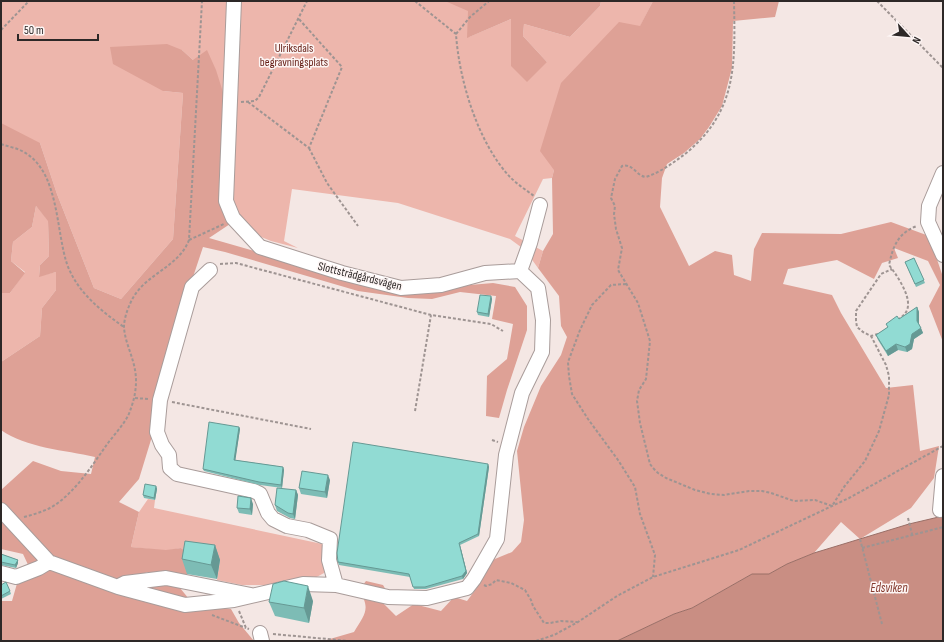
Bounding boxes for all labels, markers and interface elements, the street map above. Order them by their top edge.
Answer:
scale bar [18,16,98,42]
north arrow [888,16,928,56]
text: 50 m [24,23,44,38]
text: N [909,35,924,46]
park label: Ulriksdals begravningsplats [260,41,328,70]
street label: Slottsträdgårdsvägen [316,259,403,294]
water label: Edsviken [870,580,908,596]

